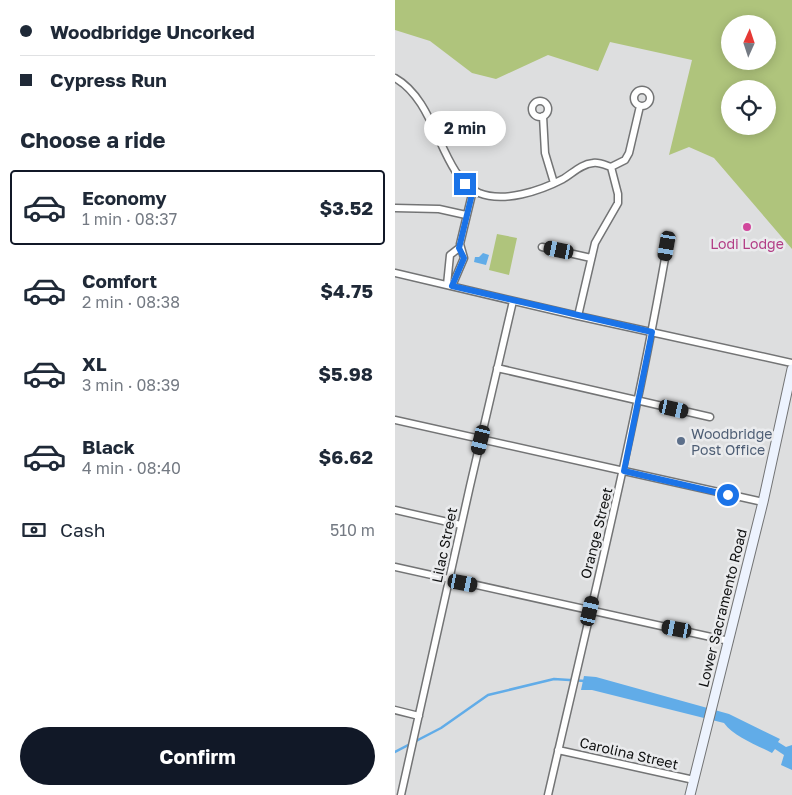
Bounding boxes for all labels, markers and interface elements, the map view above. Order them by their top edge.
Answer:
north arrow [721,15,776,70]
map controls [721,15,776,135]
text: Woodbridge Uncorked [50,20,255,43]
text: Cypress Run [50,68,167,91]
button: locate [721,80,776,135]
callout: 2 min [424,111,506,146]
text: 2 min [444,118,486,138]
text: Choose a ride [20,126,166,153]
route end [454,173,476,195]
icon: car [22,185,67,230]
text: Economy [82,186,167,209]
text: $3.52 [319,196,373,219]
text: 1 min · 08:37 [82,209,177,229]
marker: Lodi Lodge [741,221,753,233]
car [657,230,676,262]
place label: Lodi Lodge [710,235,784,252]
car [542,240,575,260]
icon: car [22,268,67,313]
text: Comfort [82,269,157,292]
text: $4.75 [320,279,373,302]
text: 2 min · 08:38 [82,292,180,312]
icon: car [22,351,67,396]
text: XL [82,352,107,375]
text: $5.98 [318,362,373,385]
text: 3 min · 08:39 [82,375,180,395]
car [657,398,690,420]
car [470,424,491,456]
place label: Woodbridge Post Office [691,425,772,458]
icon: car [22,434,67,479]
text: Black [82,435,135,458]
marker: Woodbridge Post Office [675,435,687,447]
text: $6.62 [318,445,373,468]
text: 4 min · 08:40 [82,458,181,478]
route start [717,484,739,506]
street label: Orange Street [576,485,616,581]
street label: Lilac Street [428,506,460,584]
icon: cash [20,516,48,544]
text: Cash [60,518,105,541]
text: 510 m [330,520,375,540]
street label: Lower Sacramento Road [694,527,750,689]
car [446,573,479,593]
car [579,595,600,627]
car [660,619,693,639]
button: Confirm [20,727,375,785]
street label: Carolina Street [578,733,680,773]

